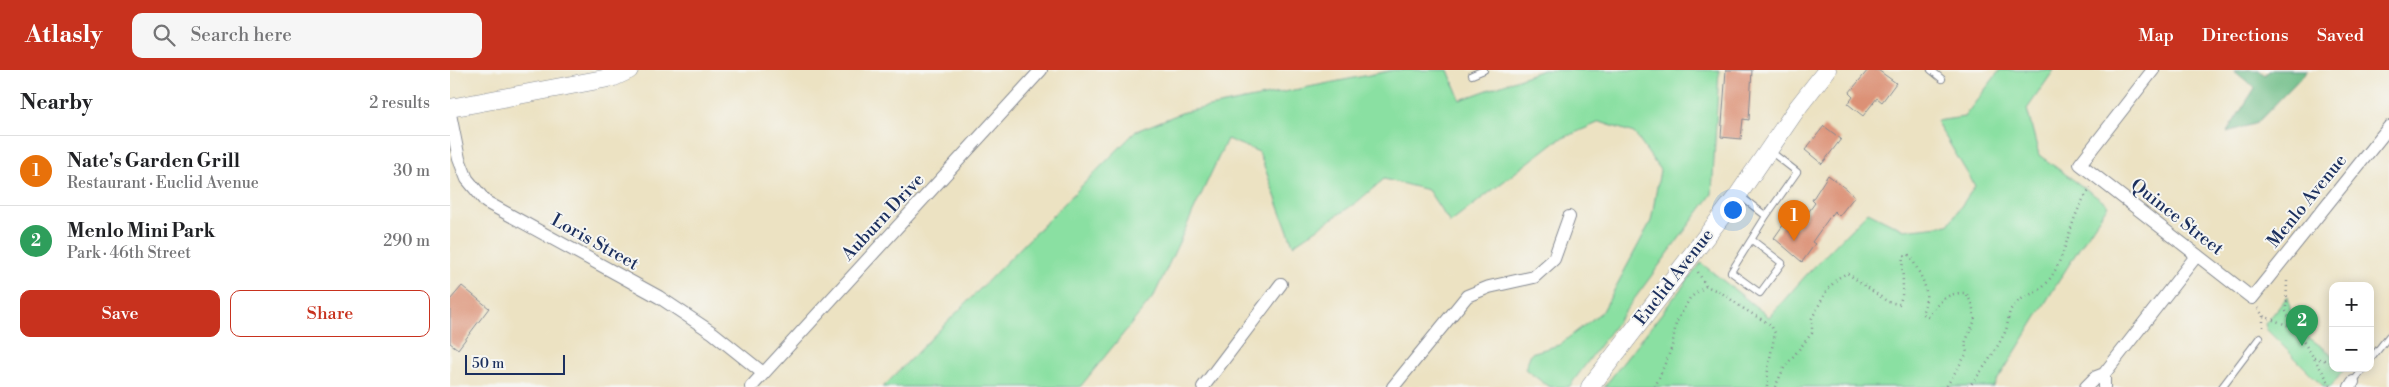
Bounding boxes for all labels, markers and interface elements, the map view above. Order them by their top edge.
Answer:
search box [132,13,482,58]
text: Atlasly [25,20,102,50]
icon: search [150,21,178,49]
text: Search here [190,23,292,47]
text: Map [2138,24,2174,47]
text: Directions [2202,24,2289,47]
text: Saved [2317,24,2364,47]
text: Nearby [20,90,93,116]
text: 2 results [369,93,430,113]
text: Nate's Garden Grill [67,149,240,173]
street label: Menlo Avenue [2262,149,2352,253]
text: 1 [32,161,40,181]
text: 30 m [393,161,430,181]
street label: Auburn Drive [836,168,929,266]
text: Restaurant · Euclid Avenue [67,173,259,193]
street label: Quince Street [2126,174,2229,261]
your location [1720,197,1746,223]
pin: 1 [1778,200,1810,241]
street label: Loris Street [547,209,643,276]
text: Menlo Mini Park [67,219,215,243]
street label: Euclid Avenue [1629,224,1719,330]
text: 2 [31,231,41,251]
text: 290 m [383,231,430,251]
text: Park · 46th Street [67,243,191,263]
map controls [2329,282,2374,372]
button: + [2329,282,2374,327]
button: Save [20,290,220,337]
button: Share [230,290,430,337]
pin: 2 [2286,305,2318,346]
button: − [2329,327,2374,372]
scale bar [465,352,565,375]
text: 50 m [472,355,504,373]

